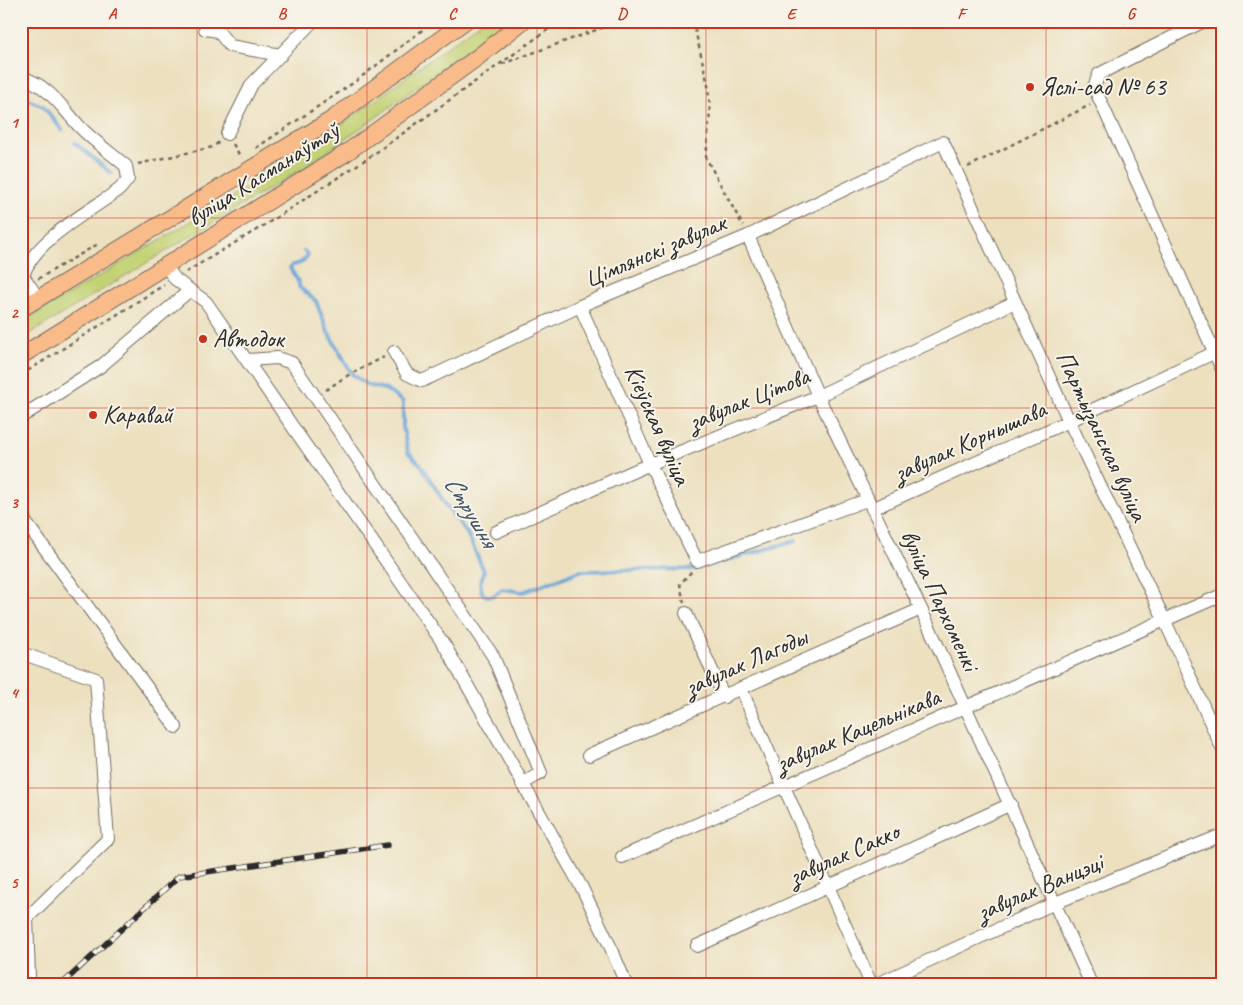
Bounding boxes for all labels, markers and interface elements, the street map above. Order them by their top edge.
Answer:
text: A [108,4,118,24]
text: B [278,4,288,24]
text: C [448,4,458,24]
text: D [617,4,628,24]
text: E [787,4,798,24]
text: F [957,4,968,24]
text: G [1127,4,1137,24]
place label: Яслі-сад № 63 [1040,71,1168,103]
marker: Яслі-сад № 63 [1024,81,1036,93]
text: 1 [10,113,19,133]
street label: вуліца Касманаўтаў [181,113,347,234]
street label: Цімлянскі завулак [579,206,733,296]
text: 2 [10,303,19,323]
place label: Автодок [213,323,286,355]
marker: Автодок [197,333,209,345]
street label: Партызанская вуліца [1048,346,1156,529]
street label: Кіеўская вуліца [617,360,700,492]
street label: завулак Цітова [681,360,816,440]
street label: завулак Корнышава [886,392,1053,491]
place label: Каравай [103,399,174,431]
marker: Каравай [87,409,99,421]
water label: Струшня [437,469,507,556]
text: 3 [10,493,19,513]
street label: вуліца Пархоменкі [893,524,988,679]
street label: завулак Лагоды [677,620,814,705]
street label: завулак Кацельнікава [768,680,947,781]
text: 4 [10,683,19,703]
street label: завулак Сакко [781,814,907,895]
street label: завулак Ванцэці [970,845,1111,930]
text: 5 [11,873,20,893]

